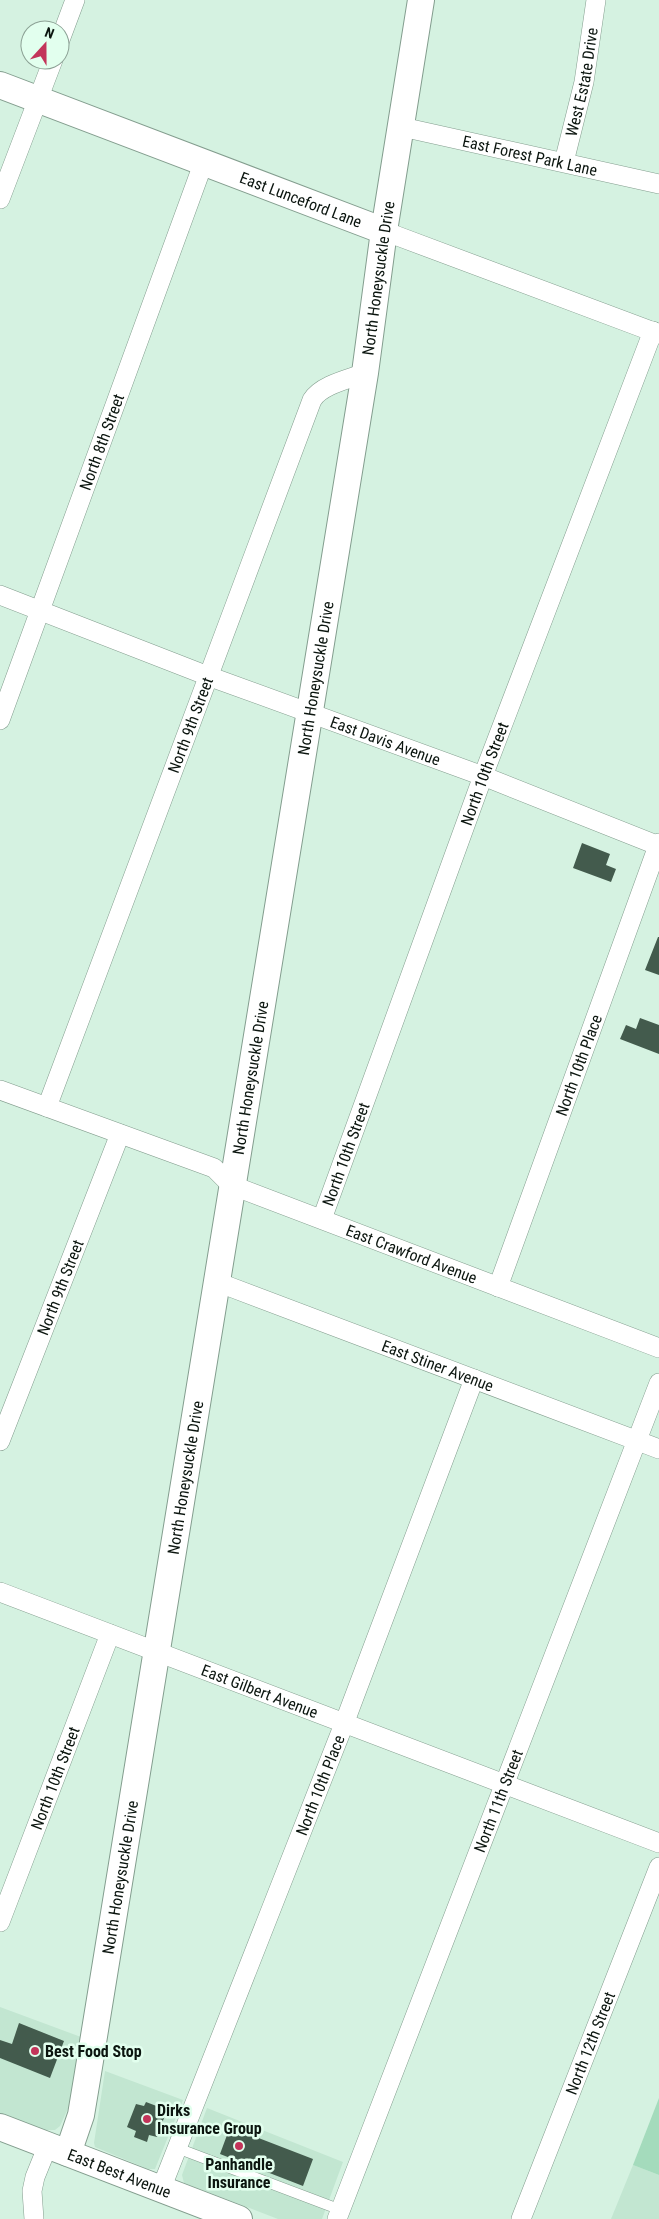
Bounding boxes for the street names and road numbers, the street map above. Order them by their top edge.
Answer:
street label: West Estate Drive [562,26,602,139]
street label: East Forest Park Lane [461,132,599,180]
street label: East Lunceford Lane [237,168,364,232]
street label: North Honeysuckle Drive [358,200,399,356]
street label: North 8th Street [76,391,128,493]
street label: North Honeysuckle Drive [294,600,338,757]
street label: North 9th Street [164,674,217,776]
street label: East Davis Avenue [328,712,443,770]
street label: North 10th Street [457,719,513,828]
street label: North Honeysuckle Drive [229,1000,273,1156]
street label: North 10th Place [552,1012,606,1119]
street label: North 10th Street [319,1100,374,1209]
street label: East Crawford Avenue [343,1221,479,1288]
street label: North 9th Street [33,1237,88,1338]
street label: East Stiner Avenue [379,1336,496,1396]
street label: North Honeysuckle Drive [164,1399,207,1556]
street label: East Gilbert Avenue [199,1661,321,1722]
street label: North 10th Street [27,1724,84,1833]
street label: North 10th Place [292,1732,349,1838]
street label: North 11th Street [470,1747,527,1855]
street label: North Honeysuckle Drive [98,1799,142,1956]
street label: North 12th Street [562,1989,619,2097]
street label: East Best Avenue [65,2145,174,2202]

